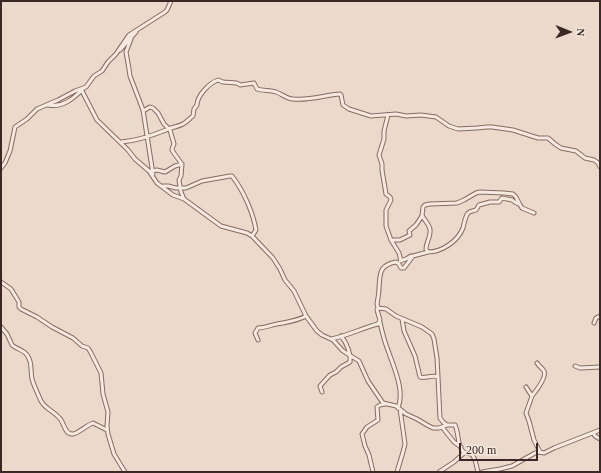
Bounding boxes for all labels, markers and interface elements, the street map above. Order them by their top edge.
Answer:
north arrow [549,12,589,52]
text: N [575,28,587,36]
scale bar [461,435,540,461]
text: 200 m [466,443,496,457]

